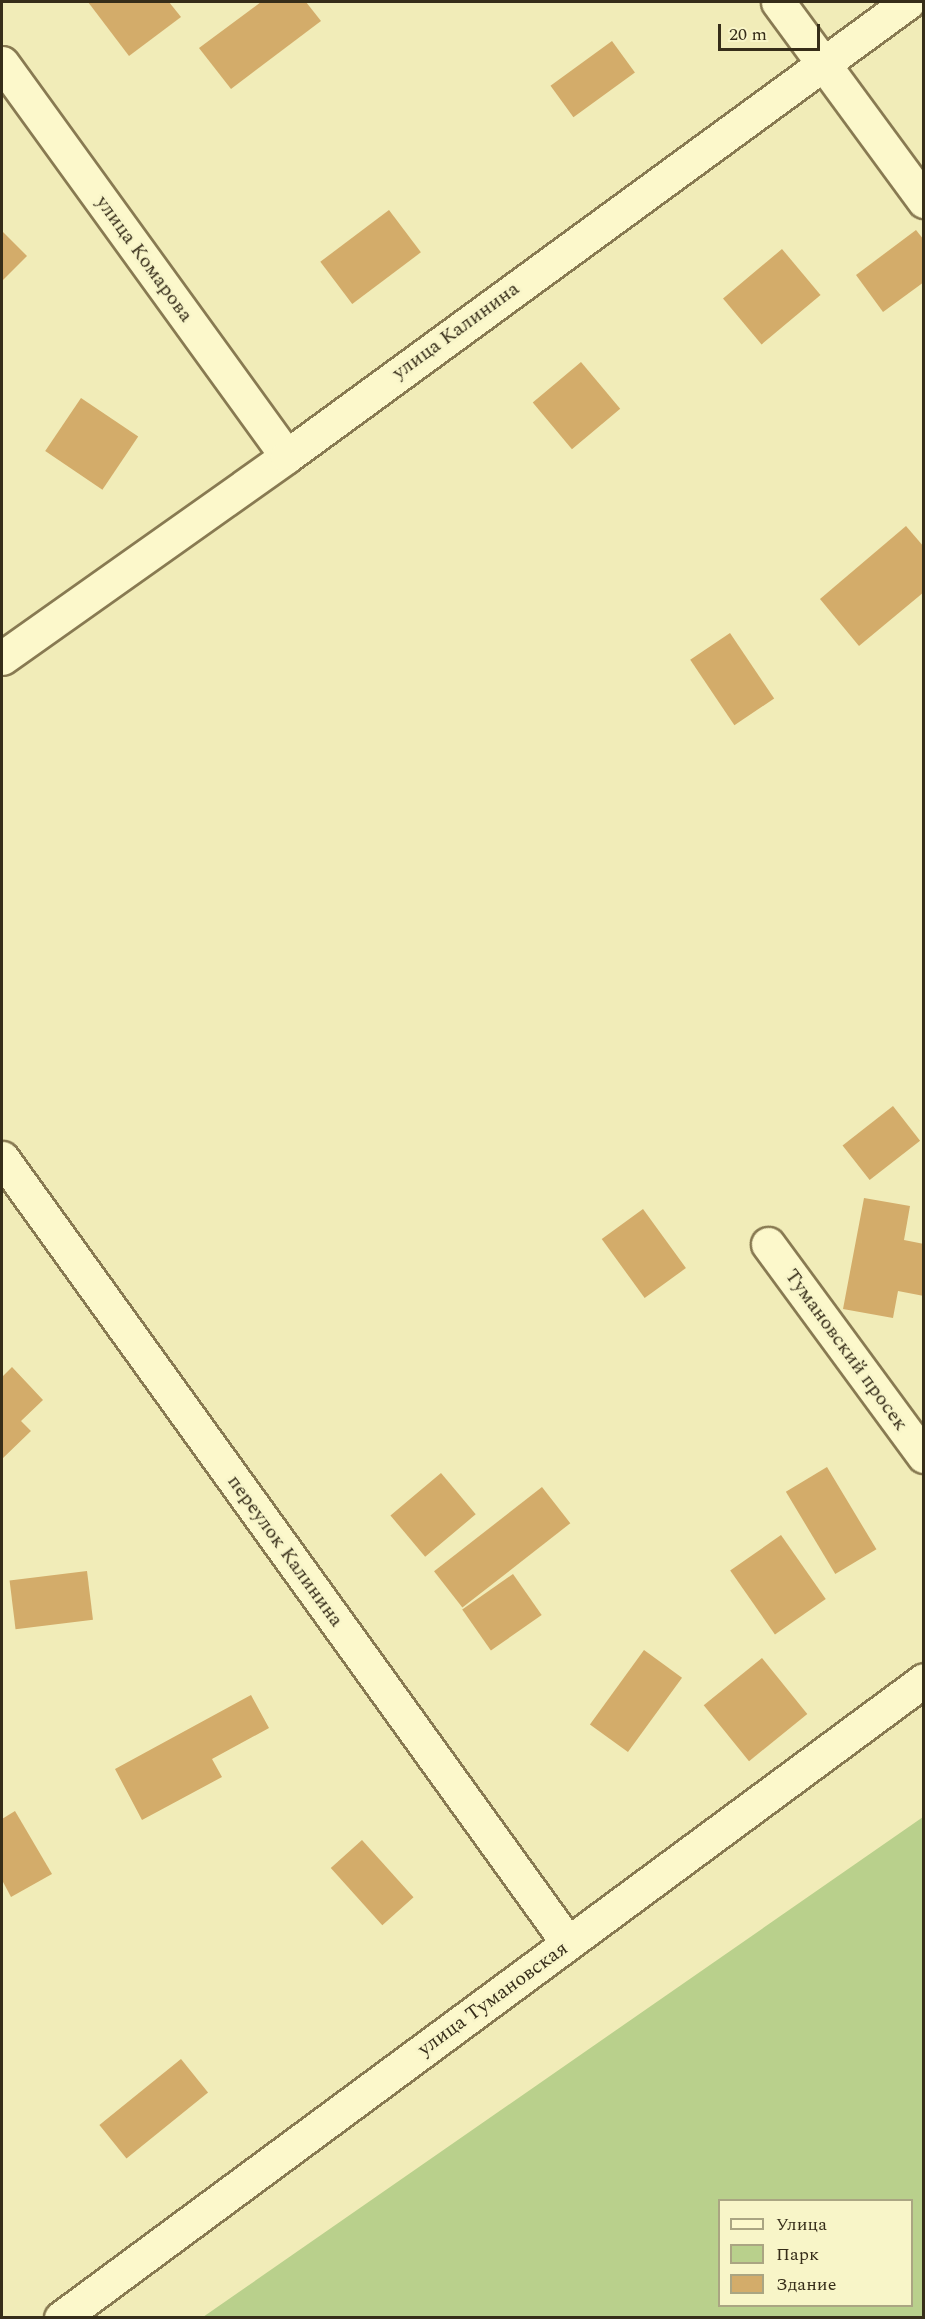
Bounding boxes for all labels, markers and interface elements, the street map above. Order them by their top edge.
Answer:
scale bar [721,12,823,50]
text: 20 m [729,21,767,48]
street label: улица Комарова [90,191,198,327]
street label: улица Калинина [388,277,524,385]
street label: Тумановский просек [779,1265,913,1435]
street label: переулок Калинина [222,1470,348,1632]
street label: улица Тумановская [413,1937,573,2061]
legend [718,2199,913,2307]
text: Улица [776,2211,827,2238]
text: Парк [776,2241,819,2268]
text: Здание [776,2271,836,2298]

